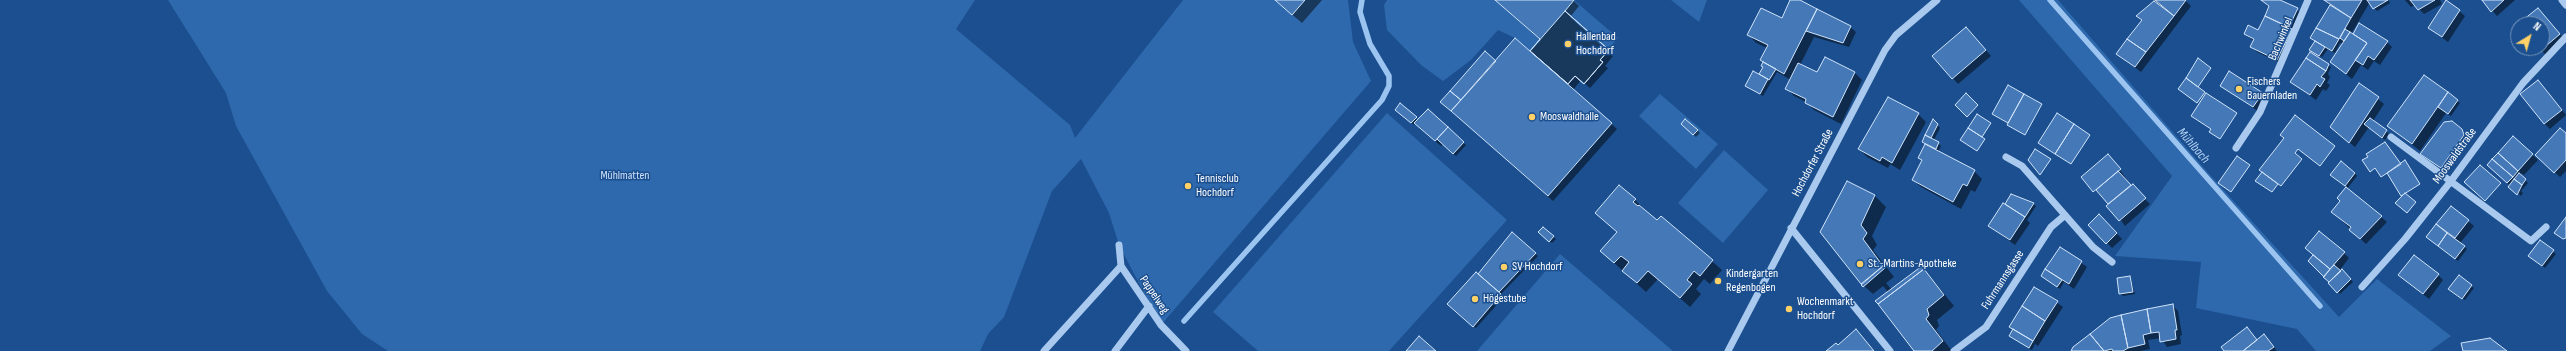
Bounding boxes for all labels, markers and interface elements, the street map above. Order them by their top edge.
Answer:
street label: Bachwinkel [2265,15,2297,63]
north arrow [2510,16,2550,56]
text: N [2531,20,2543,34]
place label: Hallenbad Hochdorf [1576,30,1616,58]
marker: Hallenbad Hochdorf [1563,39,1573,49]
place label: Fischers Bauernladen [2247,75,2297,103]
marker: Fischers Bauernladen [2234,84,2244,94]
place label: Mooswaldhalle [1540,110,1599,124]
marker: Mooswaldhalle [1527,112,1537,122]
water label: Mühlbach [2173,125,2213,167]
street label: Mooswaldstraße [2430,125,2480,187]
street label: Hochdorfer Straße [1789,127,1837,199]
park label: Mühlmatten [600,169,650,183]
place label: Tennisclub Hochdorf [1196,172,1239,200]
marker: Tennisclub Hochdorf [1183,181,1193,191]
street label: Fuhrmannsgasse [1979,248,2027,312]
place label: St.-Martins-Apotheke [1868,257,1957,271]
marker: St.-Martins-Apotheke [1855,259,1865,269]
place label: SV Hochdorf [1512,260,1563,274]
marker: SV Hochdorf [1499,262,1509,272]
place label: Kindergarten Regenbogen [1726,267,1778,295]
street label: Pappelweg [1136,273,1172,317]
marker: Kindergarten Regenbogen [1713,276,1723,286]
place label: Högestube [1483,292,1526,306]
marker: Högestube [1470,294,1480,304]
place label: Wochenmarkt Hochdorf [1797,295,1854,323]
marker: Wochenmarkt Hochdorf [1784,304,1794,314]

